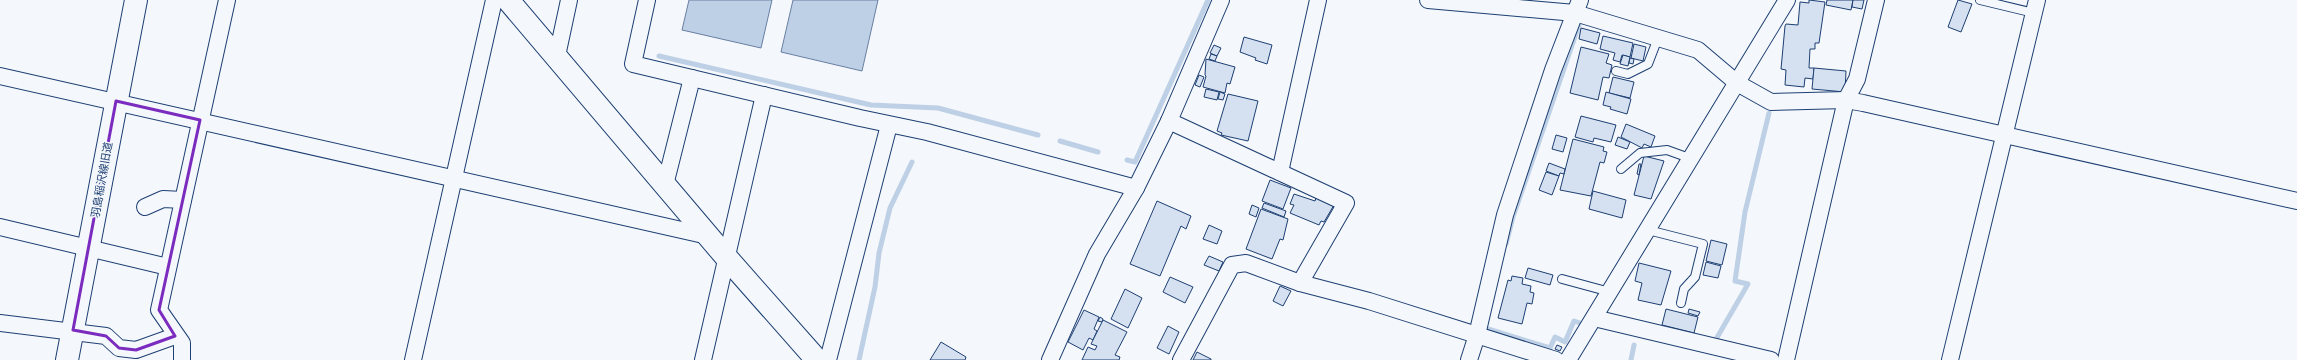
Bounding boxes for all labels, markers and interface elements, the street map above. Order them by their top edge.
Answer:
street label: 羽島稲沢線旧道 [89,141,115,219]

